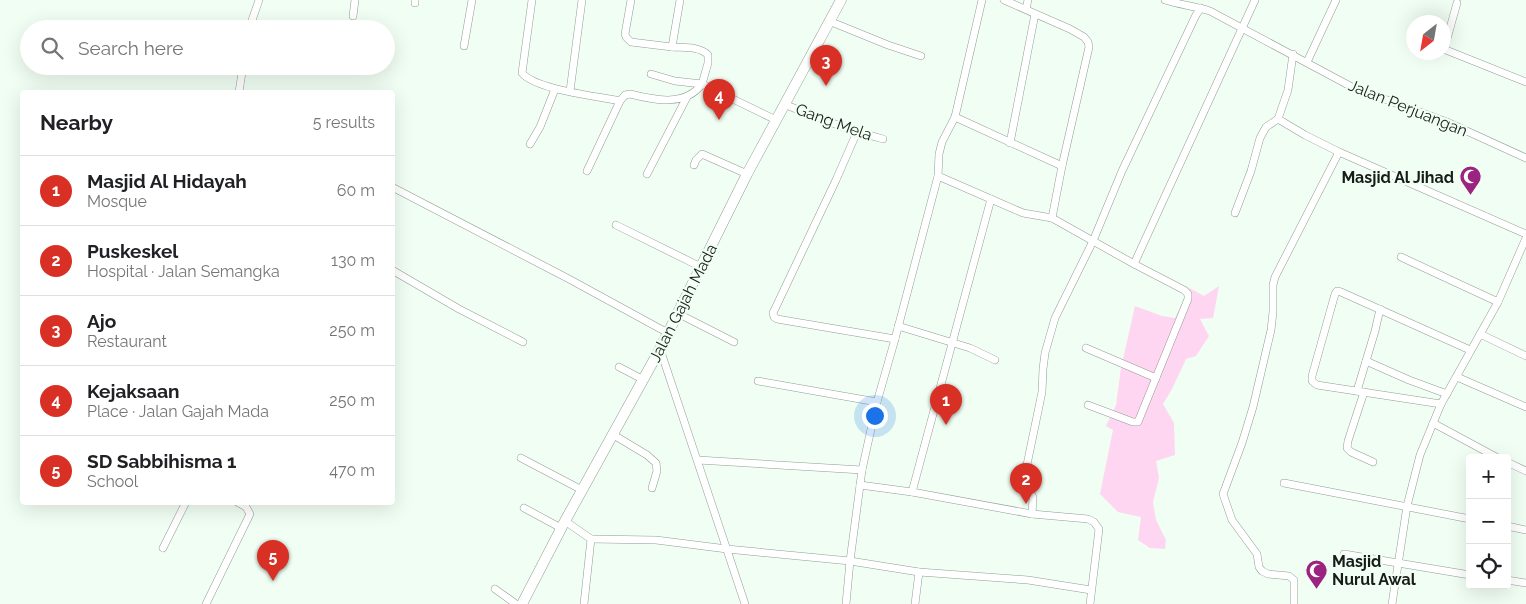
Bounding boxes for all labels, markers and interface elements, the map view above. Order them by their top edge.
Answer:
north arrow [1406,15,1451,60]
search box [20,20,395,75]
icon: search [38,34,66,62]
text: Search here [78,37,184,59]
pin: 3 [810,45,842,86]
street label: Jalan Perjuangan [1346,75,1470,141]
pin: 4 [703,79,735,120]
street label: Gang Mela [793,99,875,145]
text: Nearby [40,110,113,135]
text: 5 results [313,113,375,132]
mosque icon: Masjid Al Jihad [1458,165,1482,196]
place label: Masjid Al Jihad [1341,168,1454,187]
text: Masjid Al Hidayah [87,170,247,192]
text: 1 [52,181,60,200]
text: 60 m [337,181,375,200]
text: Mosque [87,192,147,211]
text: Puskeskel [87,240,178,262]
street label: Jalan Gajah Mada [645,241,721,365]
text: 2 [51,251,61,270]
text: 130 m [331,251,375,270]
text: Hospital · Jalan Semangka [87,262,280,281]
text: Ajo [87,310,116,332]
text: 3 [52,321,60,340]
text: 250 m [329,321,375,340]
text: Restaurant [87,332,167,351]
text: Kejaksaan [87,380,180,402]
pin: 1 [930,384,962,425]
text: 4 [51,391,61,410]
text: 250 m [329,391,375,410]
text: Place · Jalan Gajah Mada [87,402,269,421]
your location [862,403,888,429]
text: SD Sabbihisma 1 [87,450,237,472]
map controls [1466,454,1511,589]
button: + [1466,454,1511,499]
text: 5 [52,461,60,480]
text: 470 m [329,461,375,480]
pin: 2 [1010,463,1042,504]
text: School [87,472,138,491]
button: − [1466,499,1511,544]
pin: 5 [257,540,289,581]
button: locate [1466,544,1511,589]
place label: Masjid Nurul Awal [1332,552,1417,589]
mosque icon: Masjid Nurul Awal [1304,558,1328,589]

